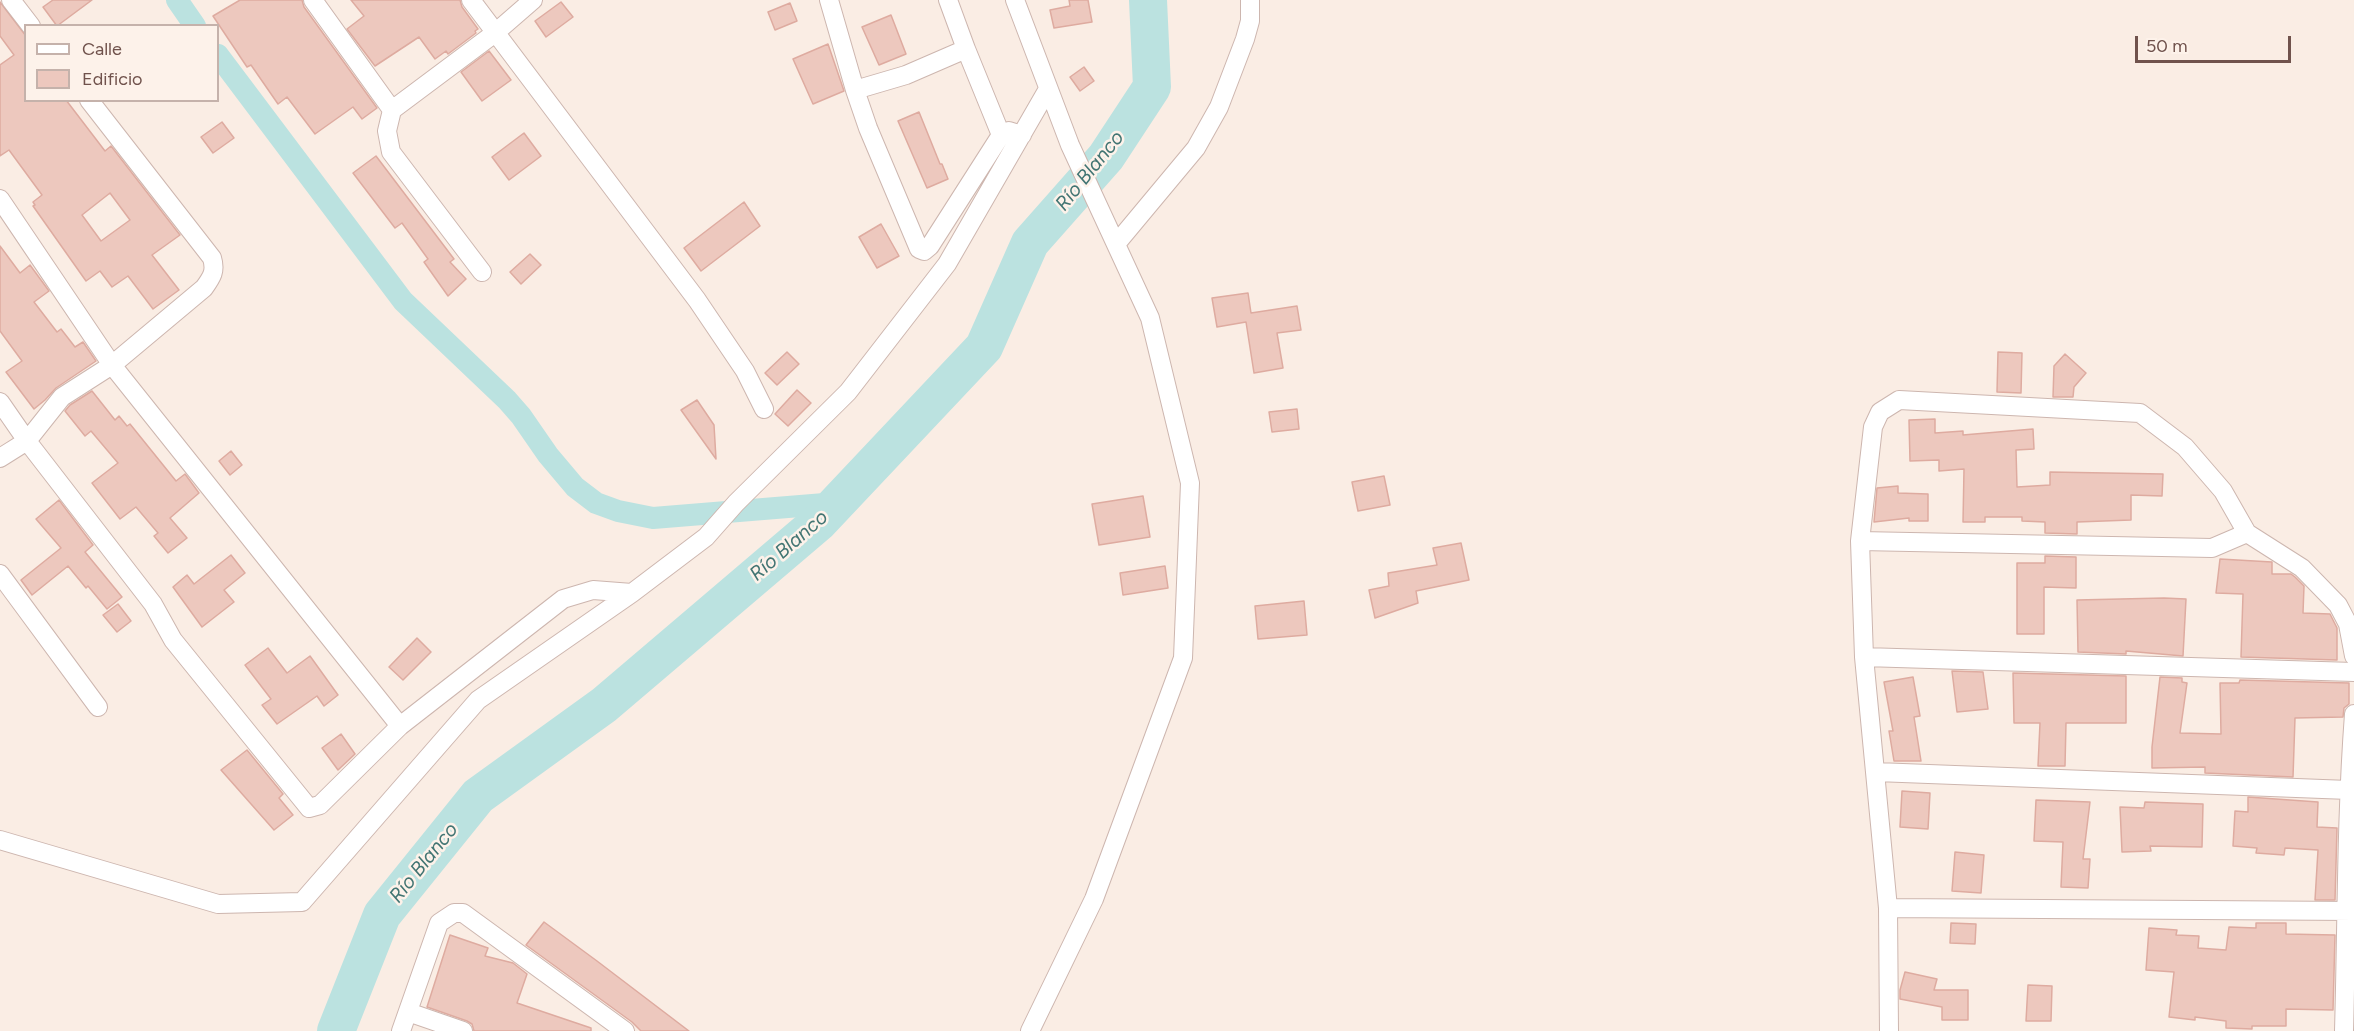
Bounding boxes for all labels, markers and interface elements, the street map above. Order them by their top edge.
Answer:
legend [24,24,219,102]
scale bar [2138,24,2294,62]
text: 50 m [2146,35,2188,57]
text: Calle [82,38,122,60]
text: Edificio [82,68,143,90]
water label: Río Blanco [1051,126,1129,216]
water label: Río Blanco [745,506,833,586]
water label: Río Blanco [385,818,463,908]

